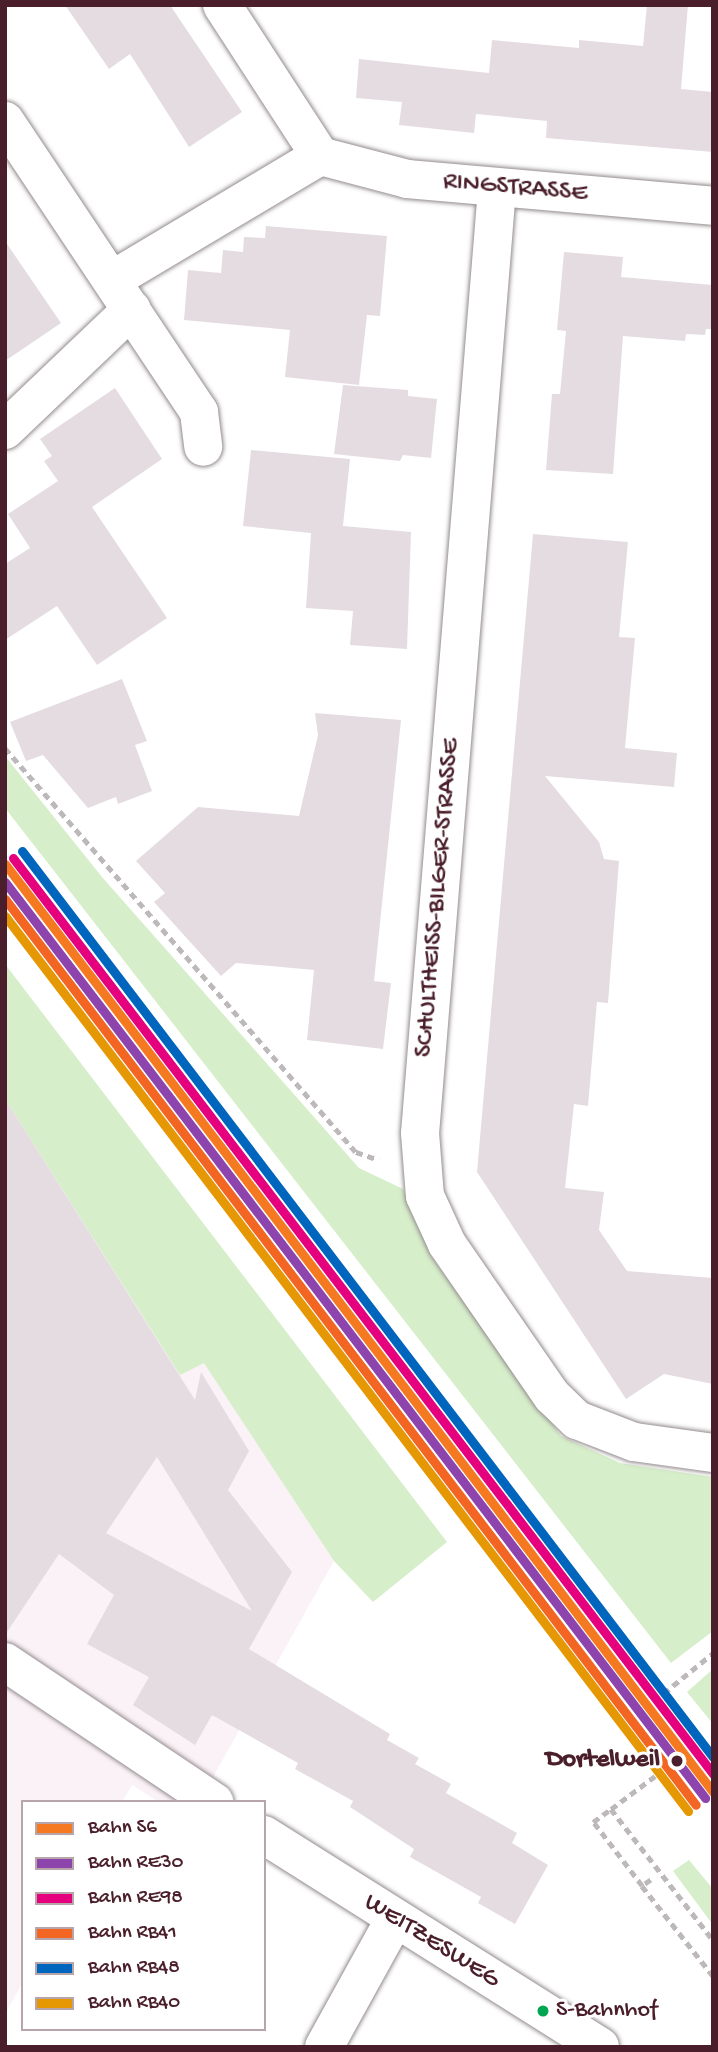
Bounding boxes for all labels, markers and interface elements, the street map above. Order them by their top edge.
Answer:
street label: RINGSTRASSE [442,167,588,211]
street label: SCHULTHEISS-BILGER-STRASSE [410,737,468,1059]
place label: Dortelweil [546,1745,660,1777]
marker: Dortelweil [666,1750,688,1772]
legend [21,1800,266,2031]
text: Bahn S6 [88,1816,157,1841]
text: Bahn RE30 [88,1851,184,1876]
text: Bahn RE98 [88,1886,183,1911]
street label: WEITZESWEG [357,1888,505,1996]
text: Bahn RB41 [88,1921,177,1946]
text: Bahn RB48 [88,1956,180,1981]
text: Bahn RB40 [88,1991,180,2016]
place label: S-Bahnhof [556,1997,657,2025]
marker: S-Bahnhof [536,2004,550,2018]

